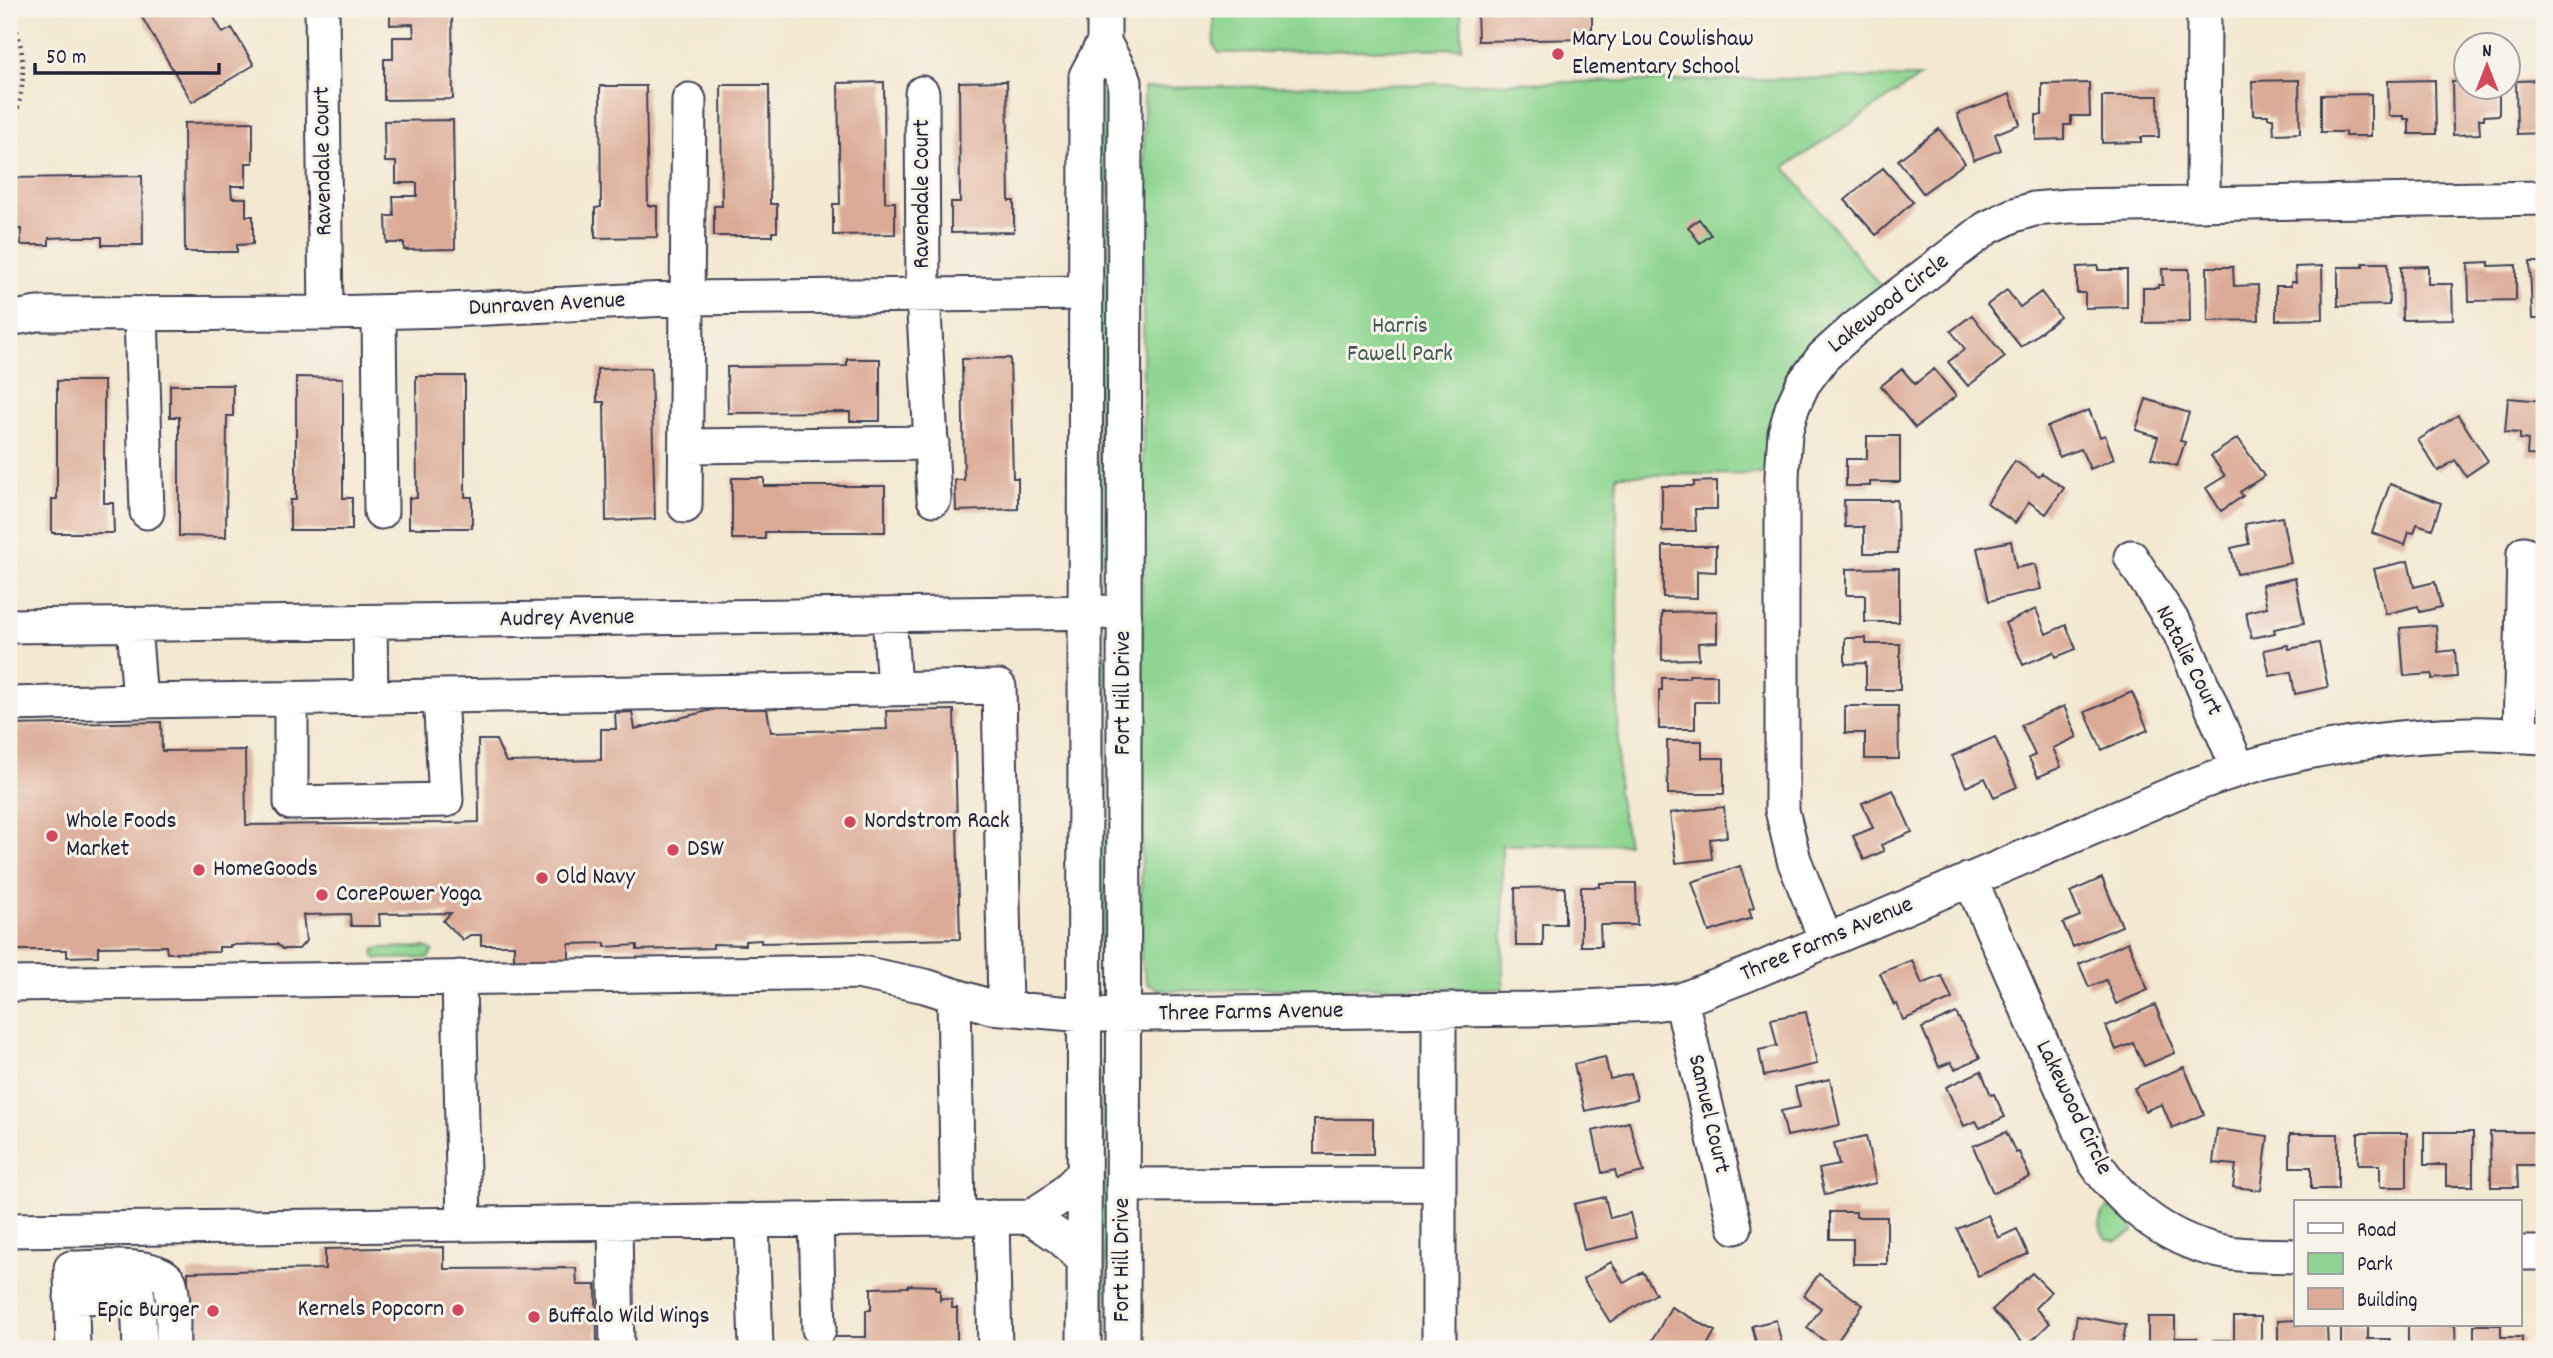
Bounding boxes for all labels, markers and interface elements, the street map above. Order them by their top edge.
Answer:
place label: Mary Lou Cowlishaw Elementary School [1572,23,1754,85]
scale bar [35,32,219,76]
north arrow [2452,32,2522,102]
text: N [2482,39,2492,66]
text: 50 m [46,44,86,74]
marker: Mary Lou Cowlishaw Elementary School [1550,46,1566,62]
street label: Ravendale Court [306,86,342,236]
street label: Ravendale Court [906,119,940,269]
street label: Lakewood Circle [1821,246,1957,362]
street label: Dunraven Avenue [468,284,626,326]
park label: Harris Fawell Park [1347,310,1453,372]
street label: Natalie Court [2146,600,2230,722]
street label: Audrey Avenue [499,601,635,637]
street label: Fort Hill Drive [1107,631,1141,755]
place label: Whole Foods Market [66,805,177,867]
place label: Nordstrom Rack [864,805,1010,839]
marker: Nordstrom Rack [842,814,858,830]
marker: Whole Foods Market [44,828,60,844]
place label: DSW [687,833,724,867]
marker: DSW [665,842,681,858]
place label: HomeGoods [213,853,318,887]
place label: Old Navy [556,861,636,895]
marker: HomeGoods [191,862,207,878]
marker: Old Navy [534,870,550,886]
place label: CorePower Yoga [336,878,482,912]
marker: CorePower Yoga [314,887,330,903]
street label: Three Farms Avenue [1735,888,1919,992]
street label: Three Farms Avenue [1158,994,1344,1032]
street label: Lakewood Circle [2026,1035,2120,1181]
street label: Samuel Court [1678,1051,1738,1177]
street label: Fort Hill Drive [1106,1198,1140,1322]
legend [2294,1200,2522,1326]
text: Road [2357,1217,2396,1247]
text: Park [2357,1251,2393,1281]
text: Building [2357,1287,2417,1317]
place label: Kernels Popcorn [298,1293,444,1327]
place label: Epic Burger [97,1294,199,1328]
place label: Buffalo Wild Wings [548,1300,710,1334]
marker: Kernels Popcorn [450,1302,466,1318]
marker: Epic Burger [205,1303,221,1319]
marker: Buffalo Wild Wings [526,1309,542,1325]

